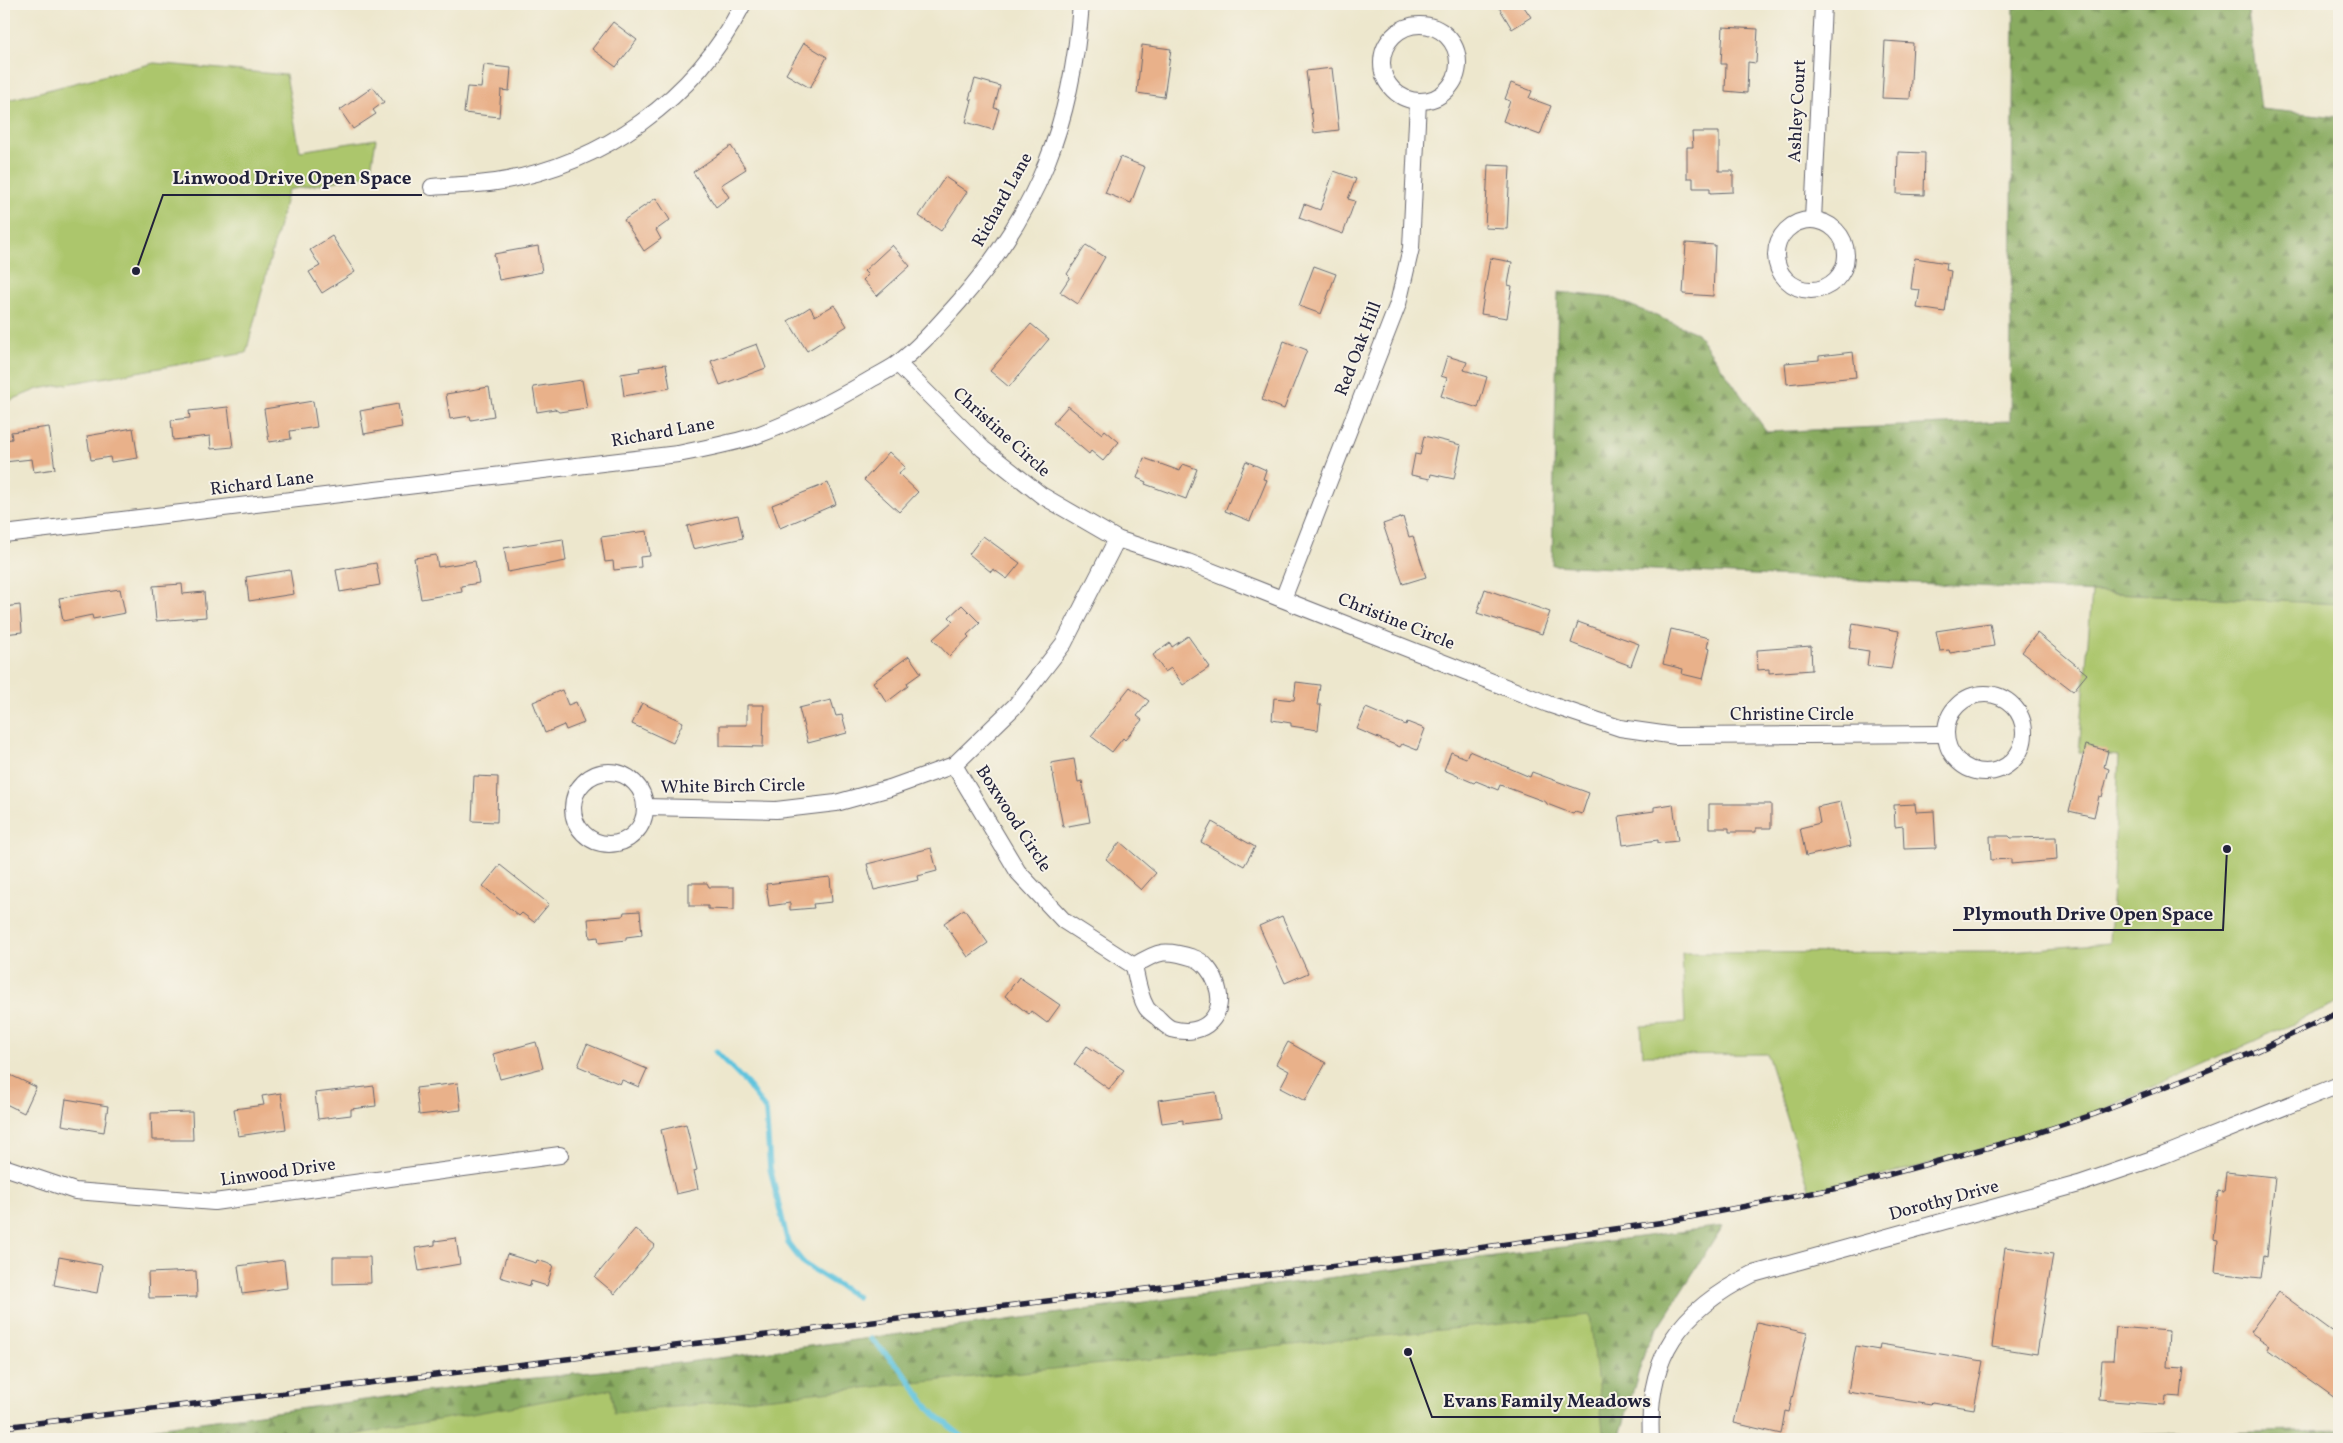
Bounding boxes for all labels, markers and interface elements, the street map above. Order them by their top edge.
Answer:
street label: Ashley Court [1783,59,1813,163]
street label: Richard Lane [967,148,1039,252]
callout: Linwood Drive Open Space [163,161,422,195]
text: Linwood Drive Open Space [173,166,412,192]
street label: Red Oak Hill [1329,298,1389,400]
street label: Christine Circle [947,382,1055,484]
street label: Richard Lane [609,412,717,454]
street label: Richard Lane [209,465,315,503]
street label: Christine Circle [1334,587,1458,657]
street label: Christine Circle [1730,703,1854,728]
street label: Boxwood Circle [969,761,1057,877]
street label: White Birch Circle [660,773,806,801]
callout: Plymouth Drive Open Space [1953,896,2223,930]
text: Plymouth Drive Open Space [1963,902,2213,928]
street label: Linwood Drive [219,1153,337,1193]
street label: Dorothy Drive [1886,1174,2002,1228]
callout: Evans Family Meadows [1432,1383,1661,1417]
text: Evans Family Meadows [1443,1389,1651,1415]

